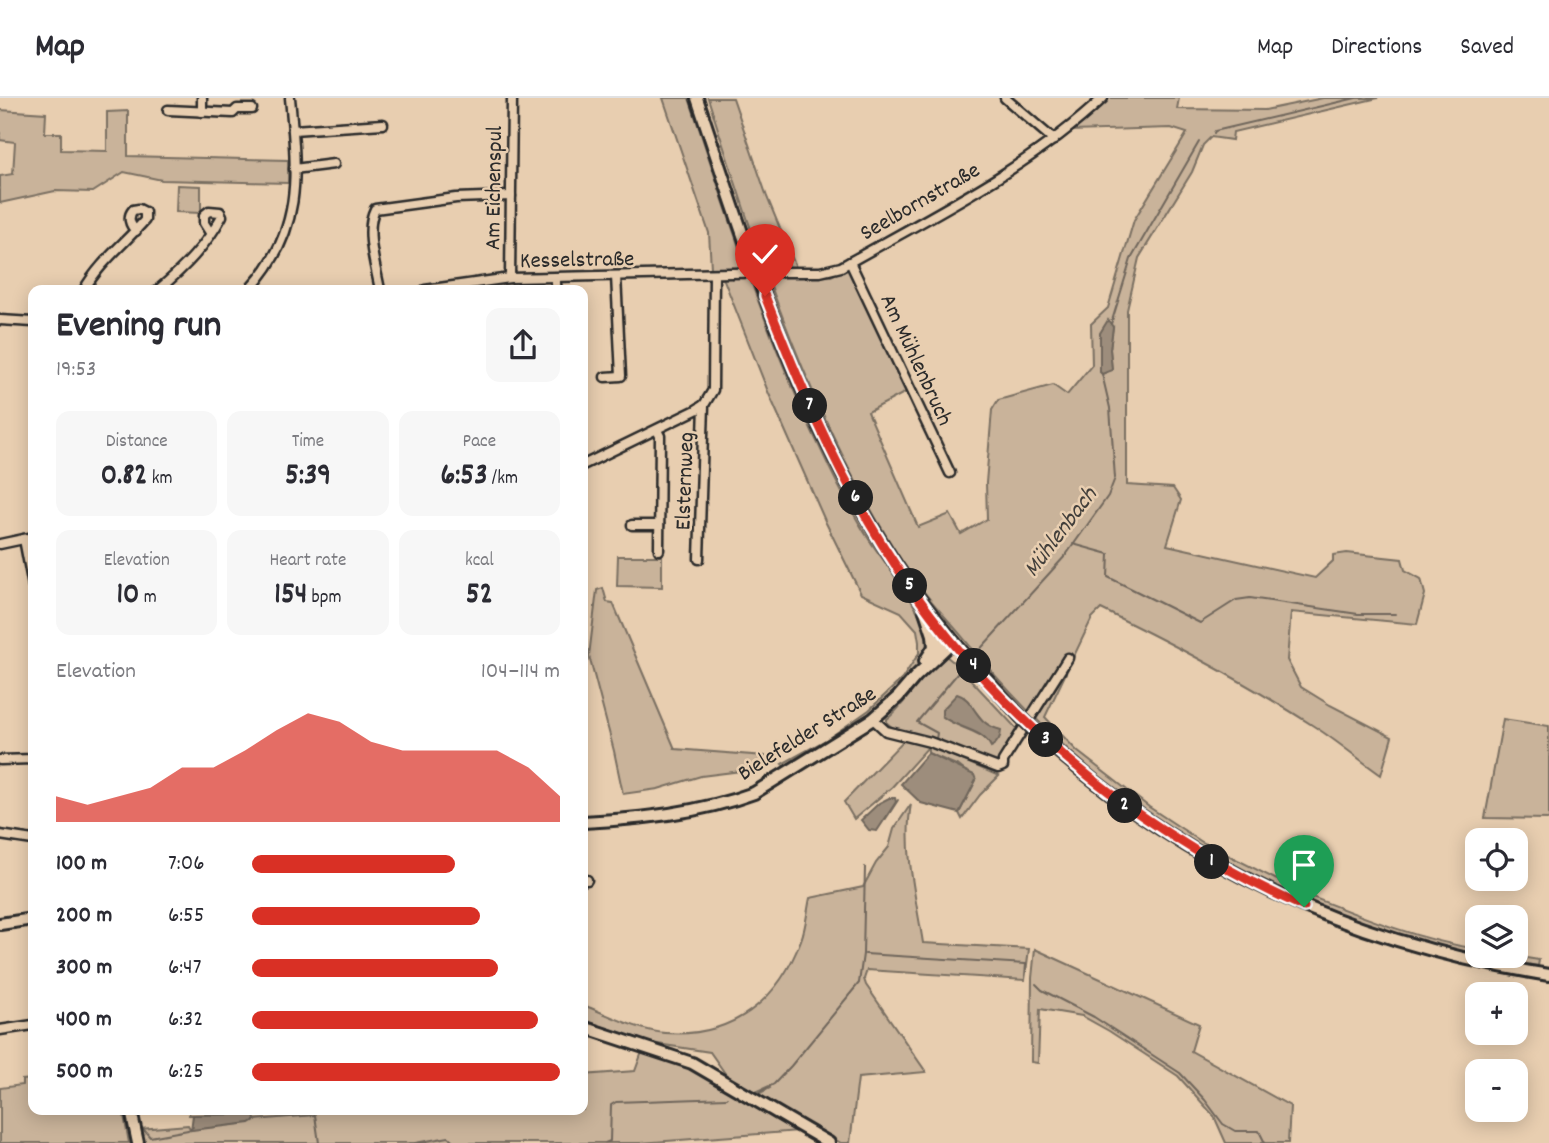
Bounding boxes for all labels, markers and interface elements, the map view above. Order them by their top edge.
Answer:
text: Map [35,25,85,72]
text: Map [1257,31,1293,65]
text: Directions [1331,31,1422,65]
text: Saved [1460,31,1514,65]
street label: Am Eichenspul [478,125,513,251]
street label: Seelbornstraße [855,155,987,251]
pin [735,224,795,296]
icon: check [746,235,784,273]
street label: Kesselstraße [520,244,634,279]
street label: Am Mühlenbruch [870,289,960,432]
text: Evening run [56,300,221,355]
button: share [486,308,560,382]
text: 19:53 [56,354,96,387]
pin: 7 [792,388,828,424]
text: 7 [806,392,813,419]
text: Distance [106,429,168,456]
text: Time [292,429,324,456]
text: Pace [463,429,496,456]
street label: Elsternweg [668,431,705,531]
text: 0.82 [101,456,147,499]
text: 5:39 [285,456,331,499]
text: 6:53 [441,456,487,499]
text: km [147,466,173,493]
text: /km [487,466,518,493]
pin: 6 [838,480,874,516]
water label: Mühlenbach [1016,480,1107,585]
text: 6 [851,484,860,511]
text: Elevation [104,548,170,575]
text: Heart rate [270,548,346,575]
text: kcal [465,548,494,575]
pin: 5 [892,568,928,603]
text: 5 [905,572,914,599]
text: 10 [117,575,139,618]
text: 154 [274,575,307,618]
text: 52 [466,575,493,618]
text: m [139,585,157,612]
text: bpm [307,585,342,612]
pin: 4 [956,648,992,684]
text: 4 [970,652,977,679]
text: Elevation [56,656,136,689]
text: 104–114 m [481,656,560,689]
street label: Bielefelder Straße [732,679,884,791]
pin: 3 [1028,722,1064,758]
text: 3 [1041,726,1050,753]
pin: 2 [1108,788,1142,824]
text: 2 [1120,792,1129,819]
map controls [1465,828,1528,1122]
button: locate [1465,828,1528,891]
pin [1274,835,1334,907]
pin: 1 [1194,844,1230,880]
icon: arrive [1285,846,1323,884]
text: 100 m [56,848,107,881]
text: 7:06 [168,848,204,881]
text: 1 [1209,848,1214,875]
text: 200 m [56,900,112,933]
text: 6:55 [168,900,204,933]
button: layers [1465,905,1528,968]
text: 300 m [56,952,112,985]
text: 6:47 [168,952,201,985]
button: + [1465,982,1528,1045]
text: 400 m [56,1004,112,1037]
text: 6:32 [168,1004,203,1037]
text: 500 m [56,1056,113,1089]
text: 6:25 [168,1056,204,1089]
button: − [1465,1059,1528,1122]

